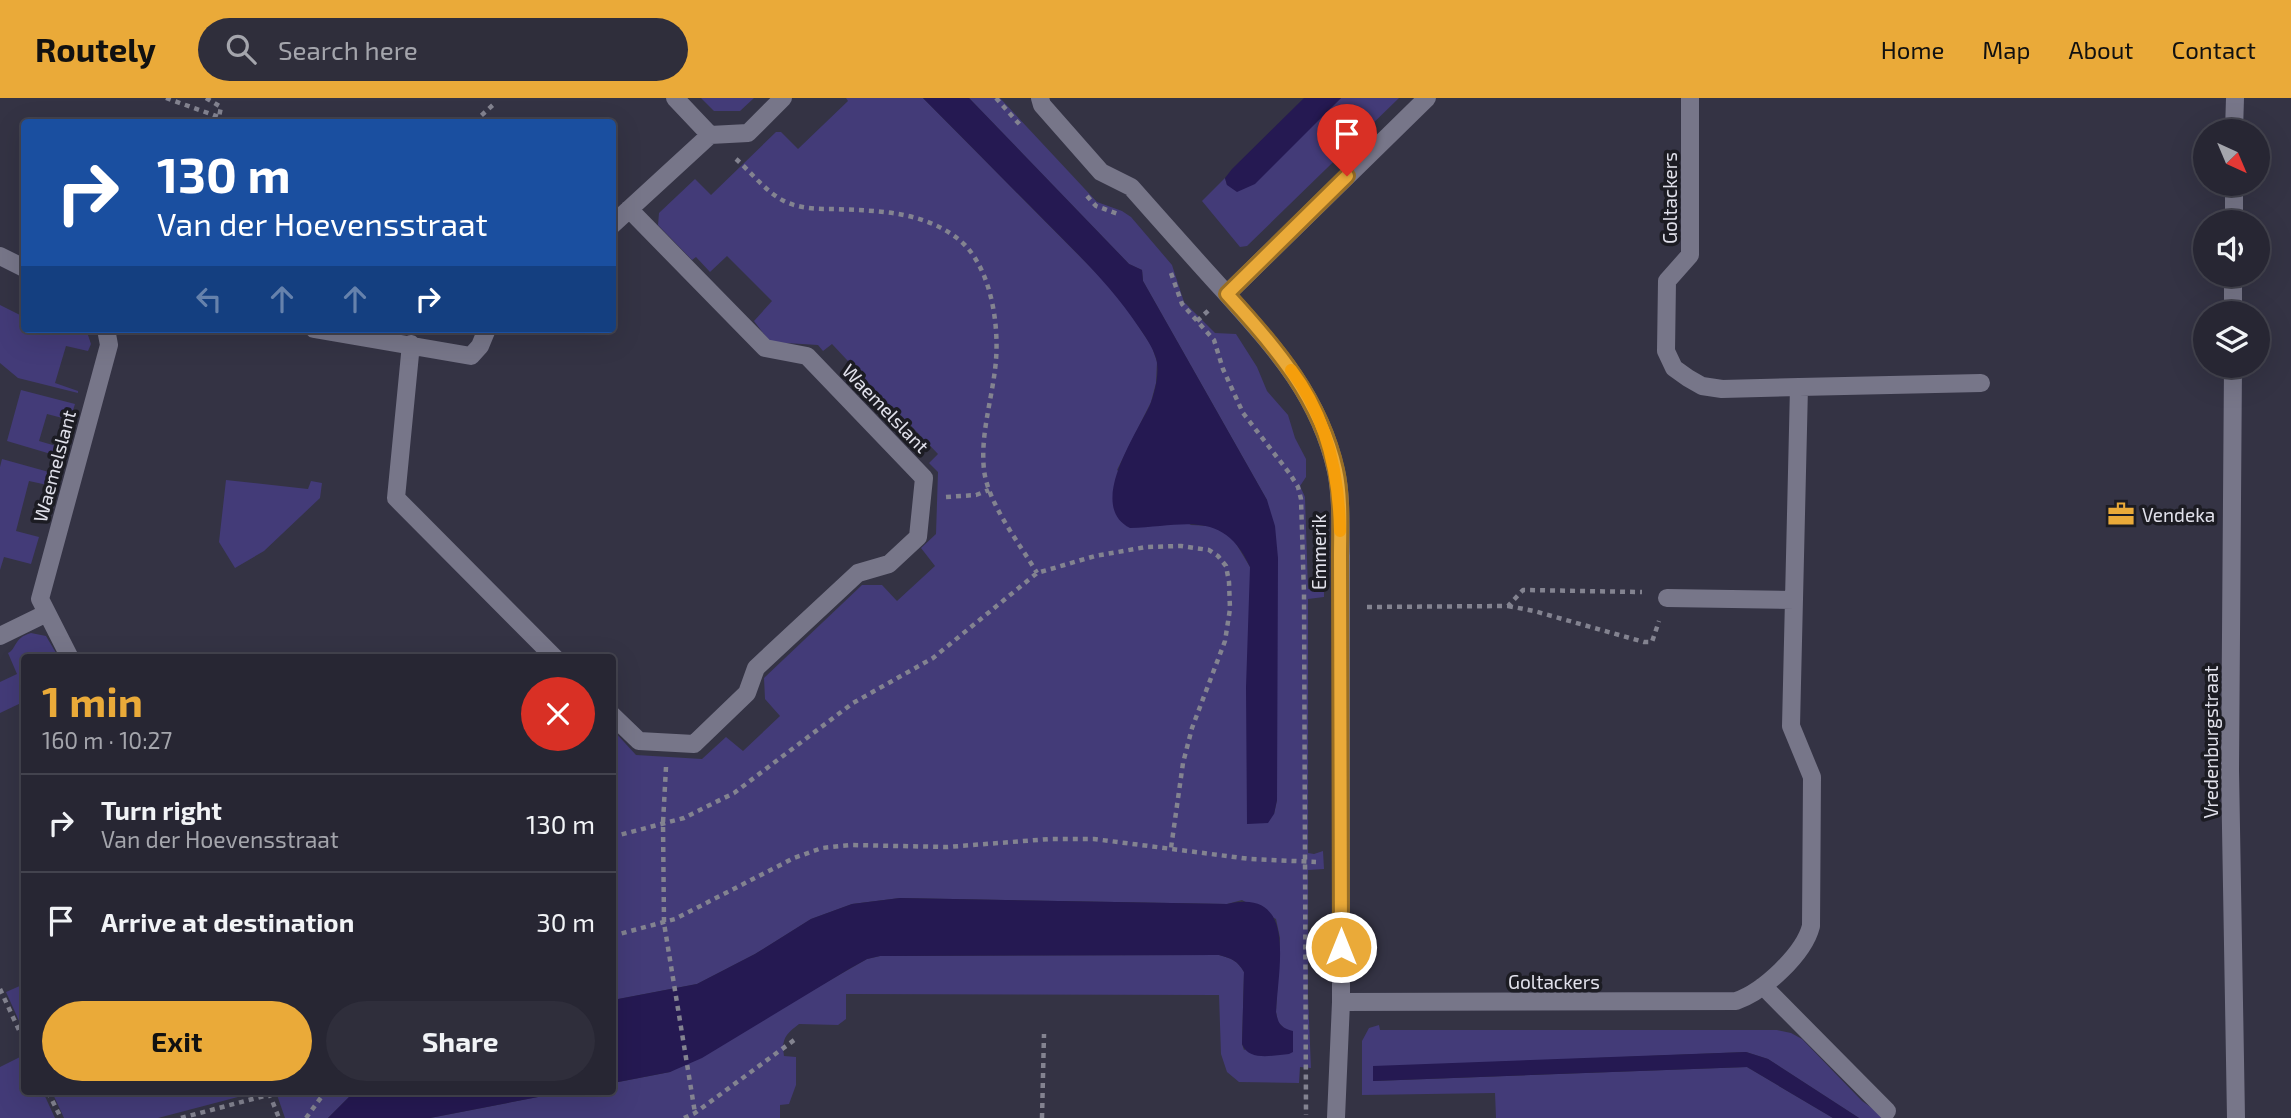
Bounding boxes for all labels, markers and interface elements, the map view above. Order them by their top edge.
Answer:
search box [198,18,688,81]
text: Routely [35,29,156,69]
icon: search [222,30,260,68]
text: Search here [278,34,418,65]
text: Home [1881,35,1944,64]
text: Map [1982,35,2030,64]
text: About [2068,35,2134,64]
text: Contact [2172,35,2256,64]
pin [1317,104,1377,176]
icon: arrive [1328,115,1366,153]
north arrow [2193,119,2270,196]
map controls [2193,119,2270,378]
text: 130 m [157,144,291,203]
icon: right [42,147,133,238]
street label: Goltackers [1658,152,1681,244]
text: Van der Hoevensstraat [157,204,488,242]
button: sound [2193,210,2270,287]
icon: left [190,280,228,318]
icon: ahead [263,280,301,318]
icon: ahead [336,280,374,318]
icon: right [409,280,447,318]
button: layers [2193,301,2270,378]
street label: Waemelslant [838,359,934,457]
street label: Waemelslant [28,408,80,524]
office icon: Vendeka [2106,499,2136,529]
place label: Vendeka [2142,503,2215,526]
street label: Emmerik [1307,514,1330,590]
street label: Vredenburgstraat [2199,665,2222,819]
text: 1 min [42,675,143,725]
button: close [521,677,595,751]
text: 160 m · 10:27 [42,726,172,754]
text: Turn right [101,794,222,825]
icon: right [42,804,80,842]
text: 130 m [526,808,595,839]
text: Van der Hoevensstraat [101,825,339,853]
icon: arrive [42,902,80,940]
text: Arrive at destination [101,906,354,937]
text: 30 m [536,906,595,937]
position arrow [1304,910,1378,984]
street label: Goltackers [1508,970,1600,993]
button: Exit [42,1001,312,1081]
button: Share [326,1001,595,1081]

